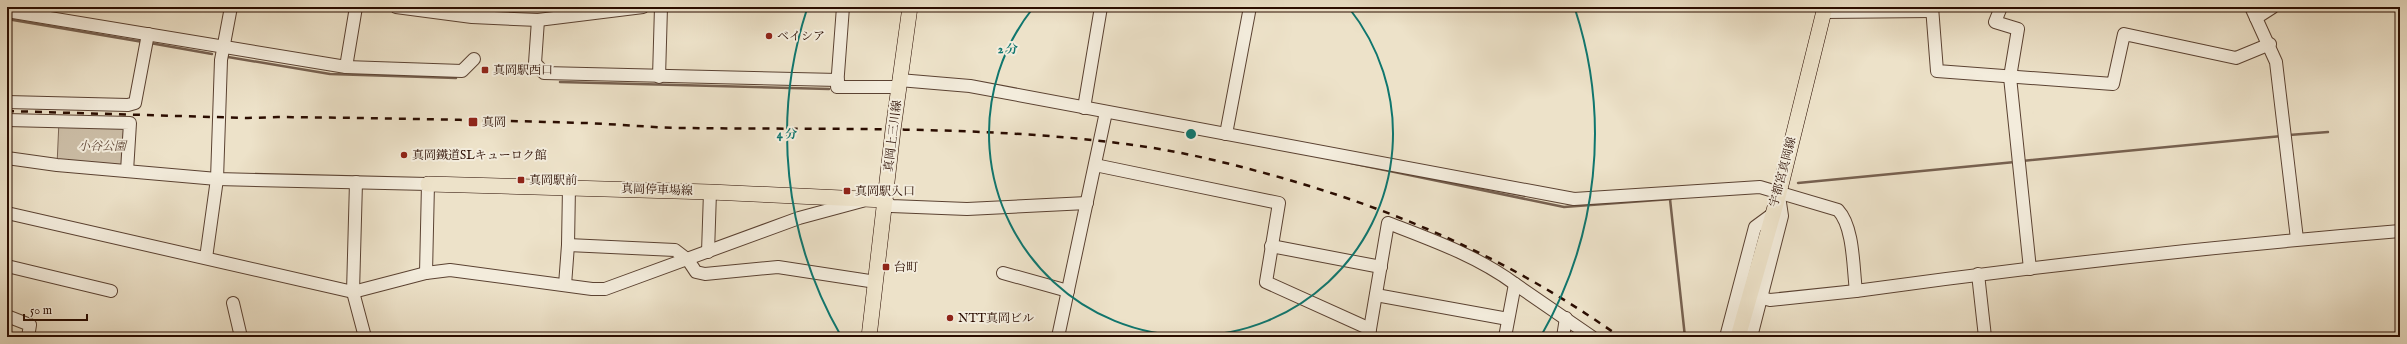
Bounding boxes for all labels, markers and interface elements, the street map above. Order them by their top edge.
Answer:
place label: ベイシア [777,29,825,44]
marker: ベイシア [764,31,774,41]
text: 2 分 [998,42,1018,57]
place label: 真岡駅西口 [493,63,553,78]
marker: 真岡駅西口 [480,65,490,75]
street label: 真岡上三川線 [881,99,905,173]
place label: 真岡 [482,115,506,130]
marker: 真岡 [467,116,479,128]
text: 4 分 [777,127,797,142]
centre of rings [1184,127,1198,141]
street label: 宇都宮真岡線 [1766,135,1800,209]
park label: 小谷公園 [78,139,128,154]
place label: 真岡鐵道SLキューロク館 [412,148,547,163]
marker: 真岡鐵道SLキューロク館 [399,150,409,160]
place label: 真岡駅前 [529,173,577,188]
marker: 真岡駅前 [516,175,526,185]
street label: 真岡停車場線 [621,181,693,199]
place label: 真岡駅入口 [855,184,915,199]
marker: 真岡駅入口 [842,186,852,196]
place label: 台町 [894,260,918,275]
marker: 台町 [881,262,891,272]
scale bar [24,296,87,322]
text: 50 m [30,303,52,318]
place label: NTT真岡ビル [958,311,1034,326]
marker: NTT真岡ビル [945,313,955,323]

